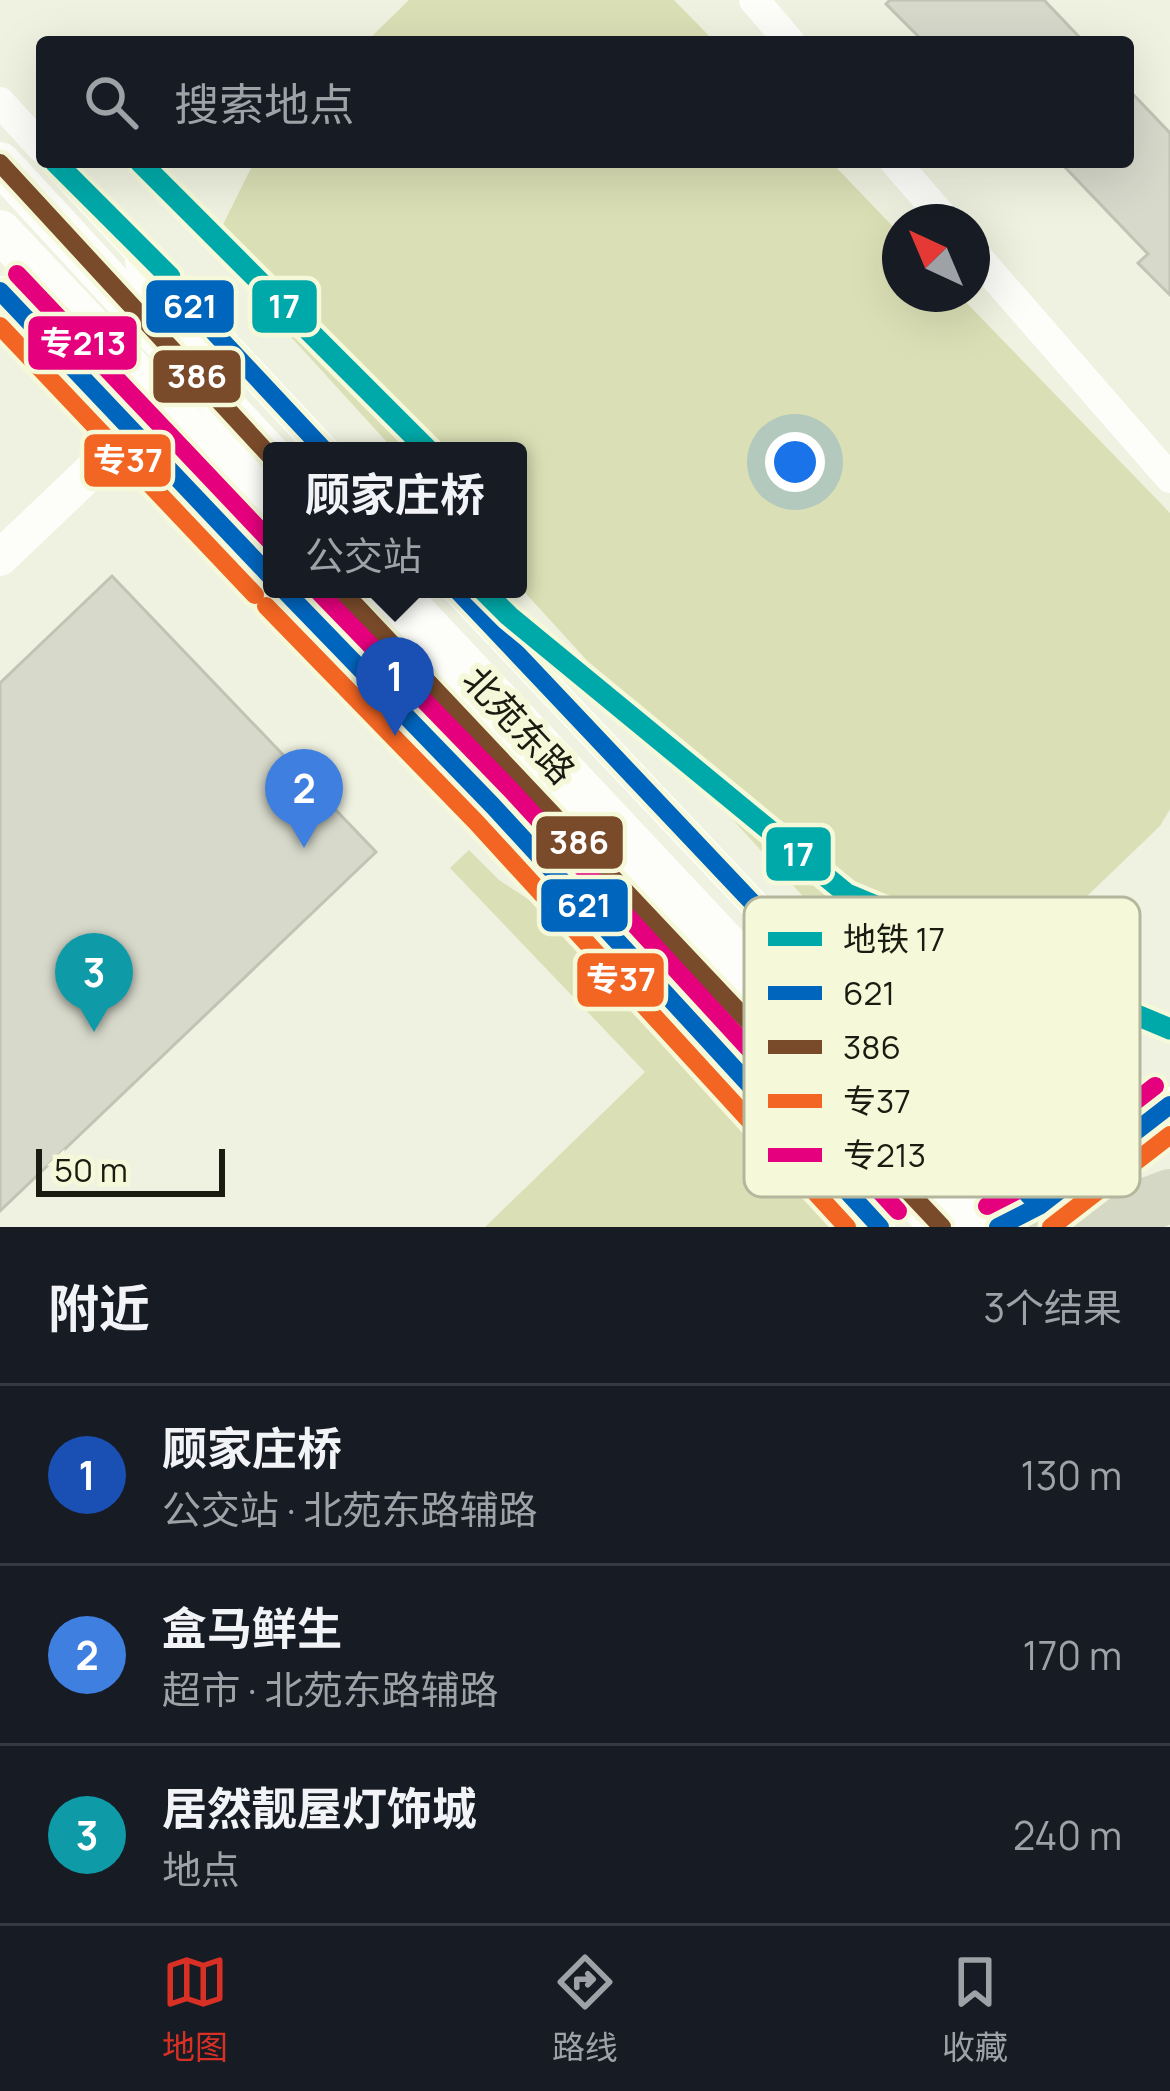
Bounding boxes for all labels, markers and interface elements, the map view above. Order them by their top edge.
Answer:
search box [36,36,1134,168]
icon: search [78,69,144,135]
text: 搜索地点 [174,73,354,135]
north arrow [882,204,990,312]
line badge: 621 [144,278,236,335]
line badge: 17 [250,278,319,335]
text: 621 [163,283,217,328]
text: 17 [268,283,300,328]
line badge: 专213 [26,314,139,372]
text: 专213 [40,320,126,365]
line badge: 386 [151,348,243,405]
text: 386 [167,353,227,398]
line badge: 专37 [82,432,173,489]
your location [765,432,825,492]
text: 专37 [93,437,163,482]
popup [263,442,527,598]
text: 顾家庄桥 [305,463,485,525]
text: 公交站 [305,528,422,582]
pin: 1 [356,637,434,736]
street label: 北苑东路 [452,655,586,794]
pin: 2 [265,749,343,848]
line badge: 386 [534,814,625,871]
text: 386 [549,819,609,864]
line badge: 17 [764,825,833,883]
text: 17 [782,831,814,876]
line badge: 621 [539,877,630,934]
text: 621 [557,882,611,927]
legend [744,897,1140,1197]
text: 地铁 17 [843,916,945,961]
pin: 3 [55,933,133,1032]
line badge: 专37 [575,951,666,1009]
text: 专37 [586,956,656,1001]
text: 621 [843,970,895,1015]
text: 386 [843,1024,901,1069]
text: 专37 [843,1078,911,1123]
text: 专213 [843,1132,926,1177]
scale bar [36,1143,225,1196]
text: 50 m [54,1147,128,1192]
text: 附近 [48,1273,150,1342]
text: 3个结果 [983,1280,1122,1334]
text: 顾家庄桥 [162,1417,342,1479]
text: 1 [78,1448,96,1502]
text: 130 m [1021,1448,1122,1502]
text: 公交站 · 北苑东路辅路 [162,1482,537,1536]
text: 盒马鲜生 [162,1597,342,1659]
text: 2 [75,1628,99,1682]
text: 170 m [1023,1628,1122,1682]
text: 超市 · 北苑东路辅路 [162,1662,498,1716]
text: 居然靓屋灯饰城 [162,1777,477,1839]
text: 3 [76,1808,98,1862]
text: 240 m [1013,1808,1122,1862]
text: 地点 [162,1842,240,1896]
tab: 地图 [162,1949,228,2069]
tab: 路线 [552,1949,618,2069]
tab: 收藏 [942,1949,1008,2069]

